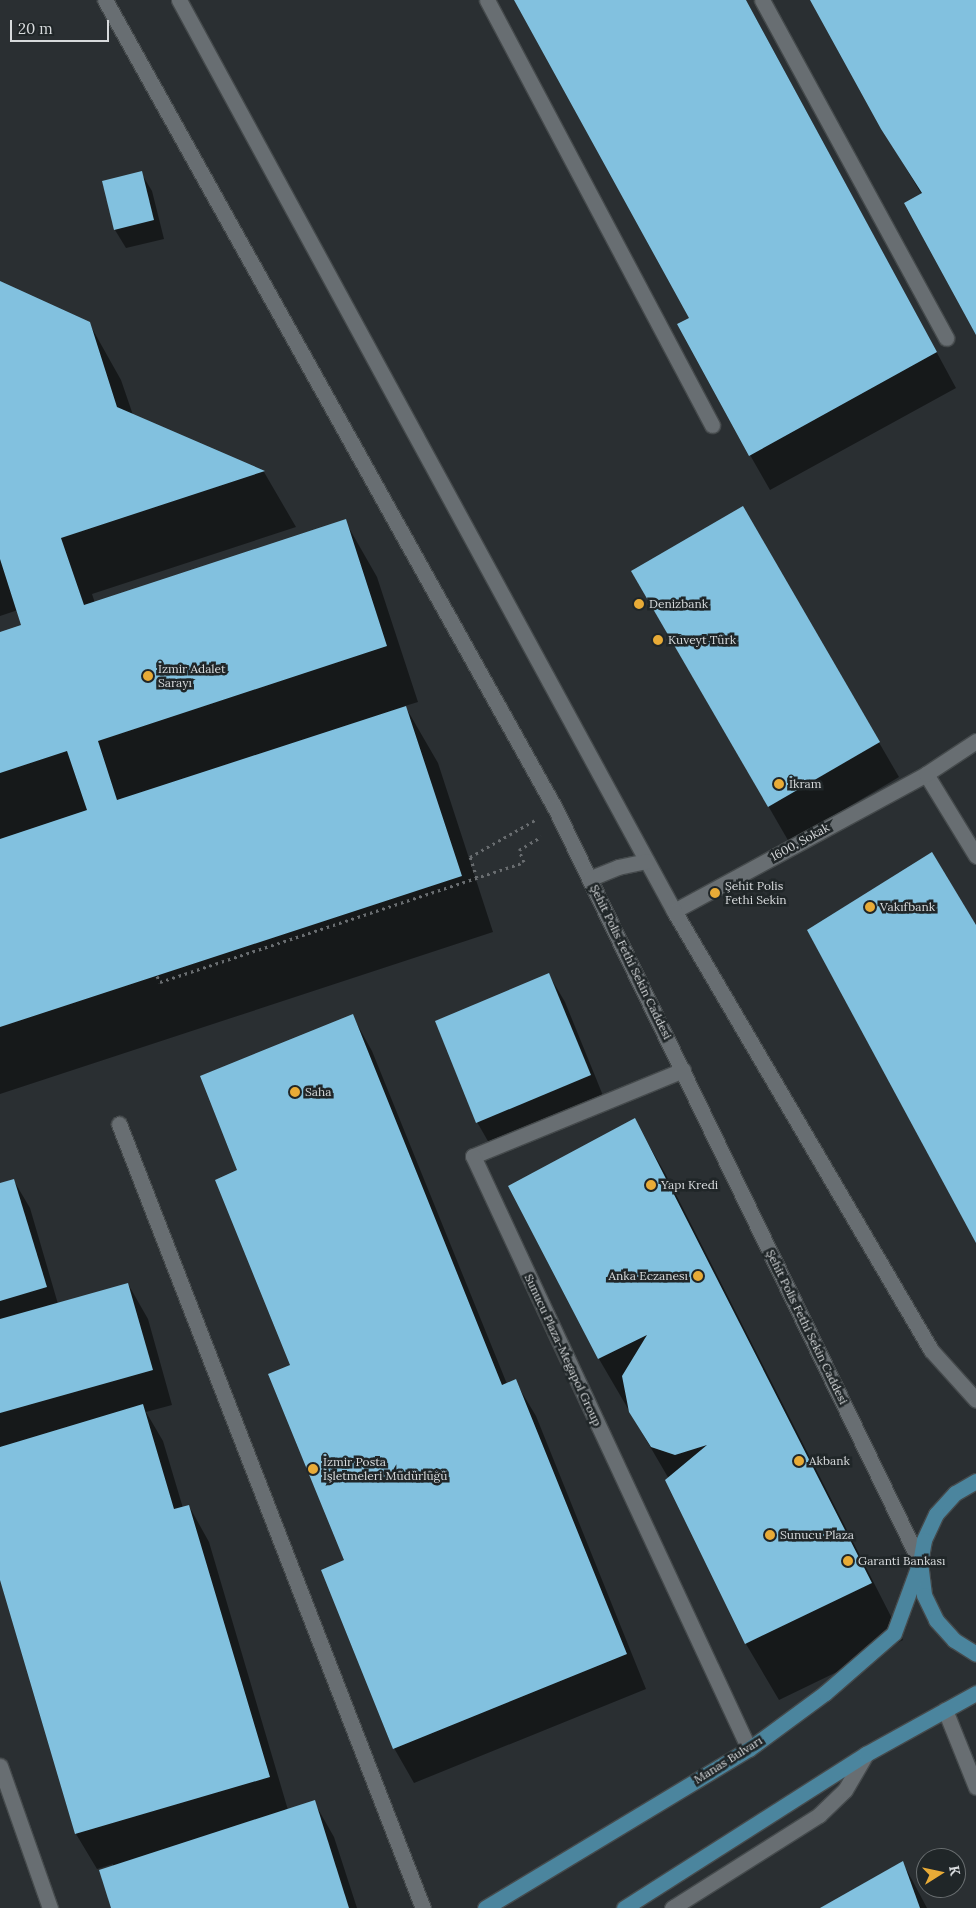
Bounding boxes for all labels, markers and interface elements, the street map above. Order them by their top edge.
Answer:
scale bar [12,10,111,42]
text: 20 m [18,19,53,38]
place label: Denizbank [649,597,708,611]
marker: Denizbank [633,598,645,610]
place label: Kuveyt Türk [668,633,736,647]
marker: Kuveyt Türk [652,634,664,646]
place label: İzmir Adalet Sarayı [158,662,226,690]
marker: İzmir Adalet Sarayı [142,670,154,682]
place label: İkram [789,777,821,791]
marker: İkram [773,778,785,790]
street label: 1600. Sokak [768,820,832,864]
place label: Şehit Polis Fethi Sekin [725,879,787,907]
street label: Şehit Polis Fethi Sekin Caddesi [587,882,675,1042]
marker: Şehit Polis Fethi Sekin [709,887,721,899]
place label: Vakıfbank [880,900,935,914]
marker: Vakıfbank [864,901,876,913]
place label: Saha [305,1085,331,1099]
marker: Saha [289,1086,301,1098]
place label: Yapı Kredi [661,1178,718,1192]
marker: Yapı Kredi [645,1179,657,1191]
street label: Şehit Polis Fethi Sekin Caddesi [763,1247,851,1407]
place label: Anka Eczanesı [609,1269,688,1283]
marker: Anka Eczanesı [692,1270,704,1282]
street label: Sunucu Plaza-Megapol Group [521,1272,605,1428]
place label: Akbank [809,1454,850,1468]
place label: İzmir Posta İşletmeleri Müdürlüğü [323,1455,447,1483]
marker: Akbank [793,1455,805,1467]
marker: İzmir Posta İşletmeleri Müdürlüğü [307,1463,319,1475]
place label: Sunucu Plaza [780,1528,854,1542]
marker: Sunucu Plaza [764,1529,776,1541]
place label: Garanti Bankası [858,1554,945,1568]
marker: Garanti Bankası [842,1555,854,1567]
street label: Manas Bulvarı [691,1733,765,1787]
north arrow [916,1848,966,1898]
text: K [945,1864,965,1877]

